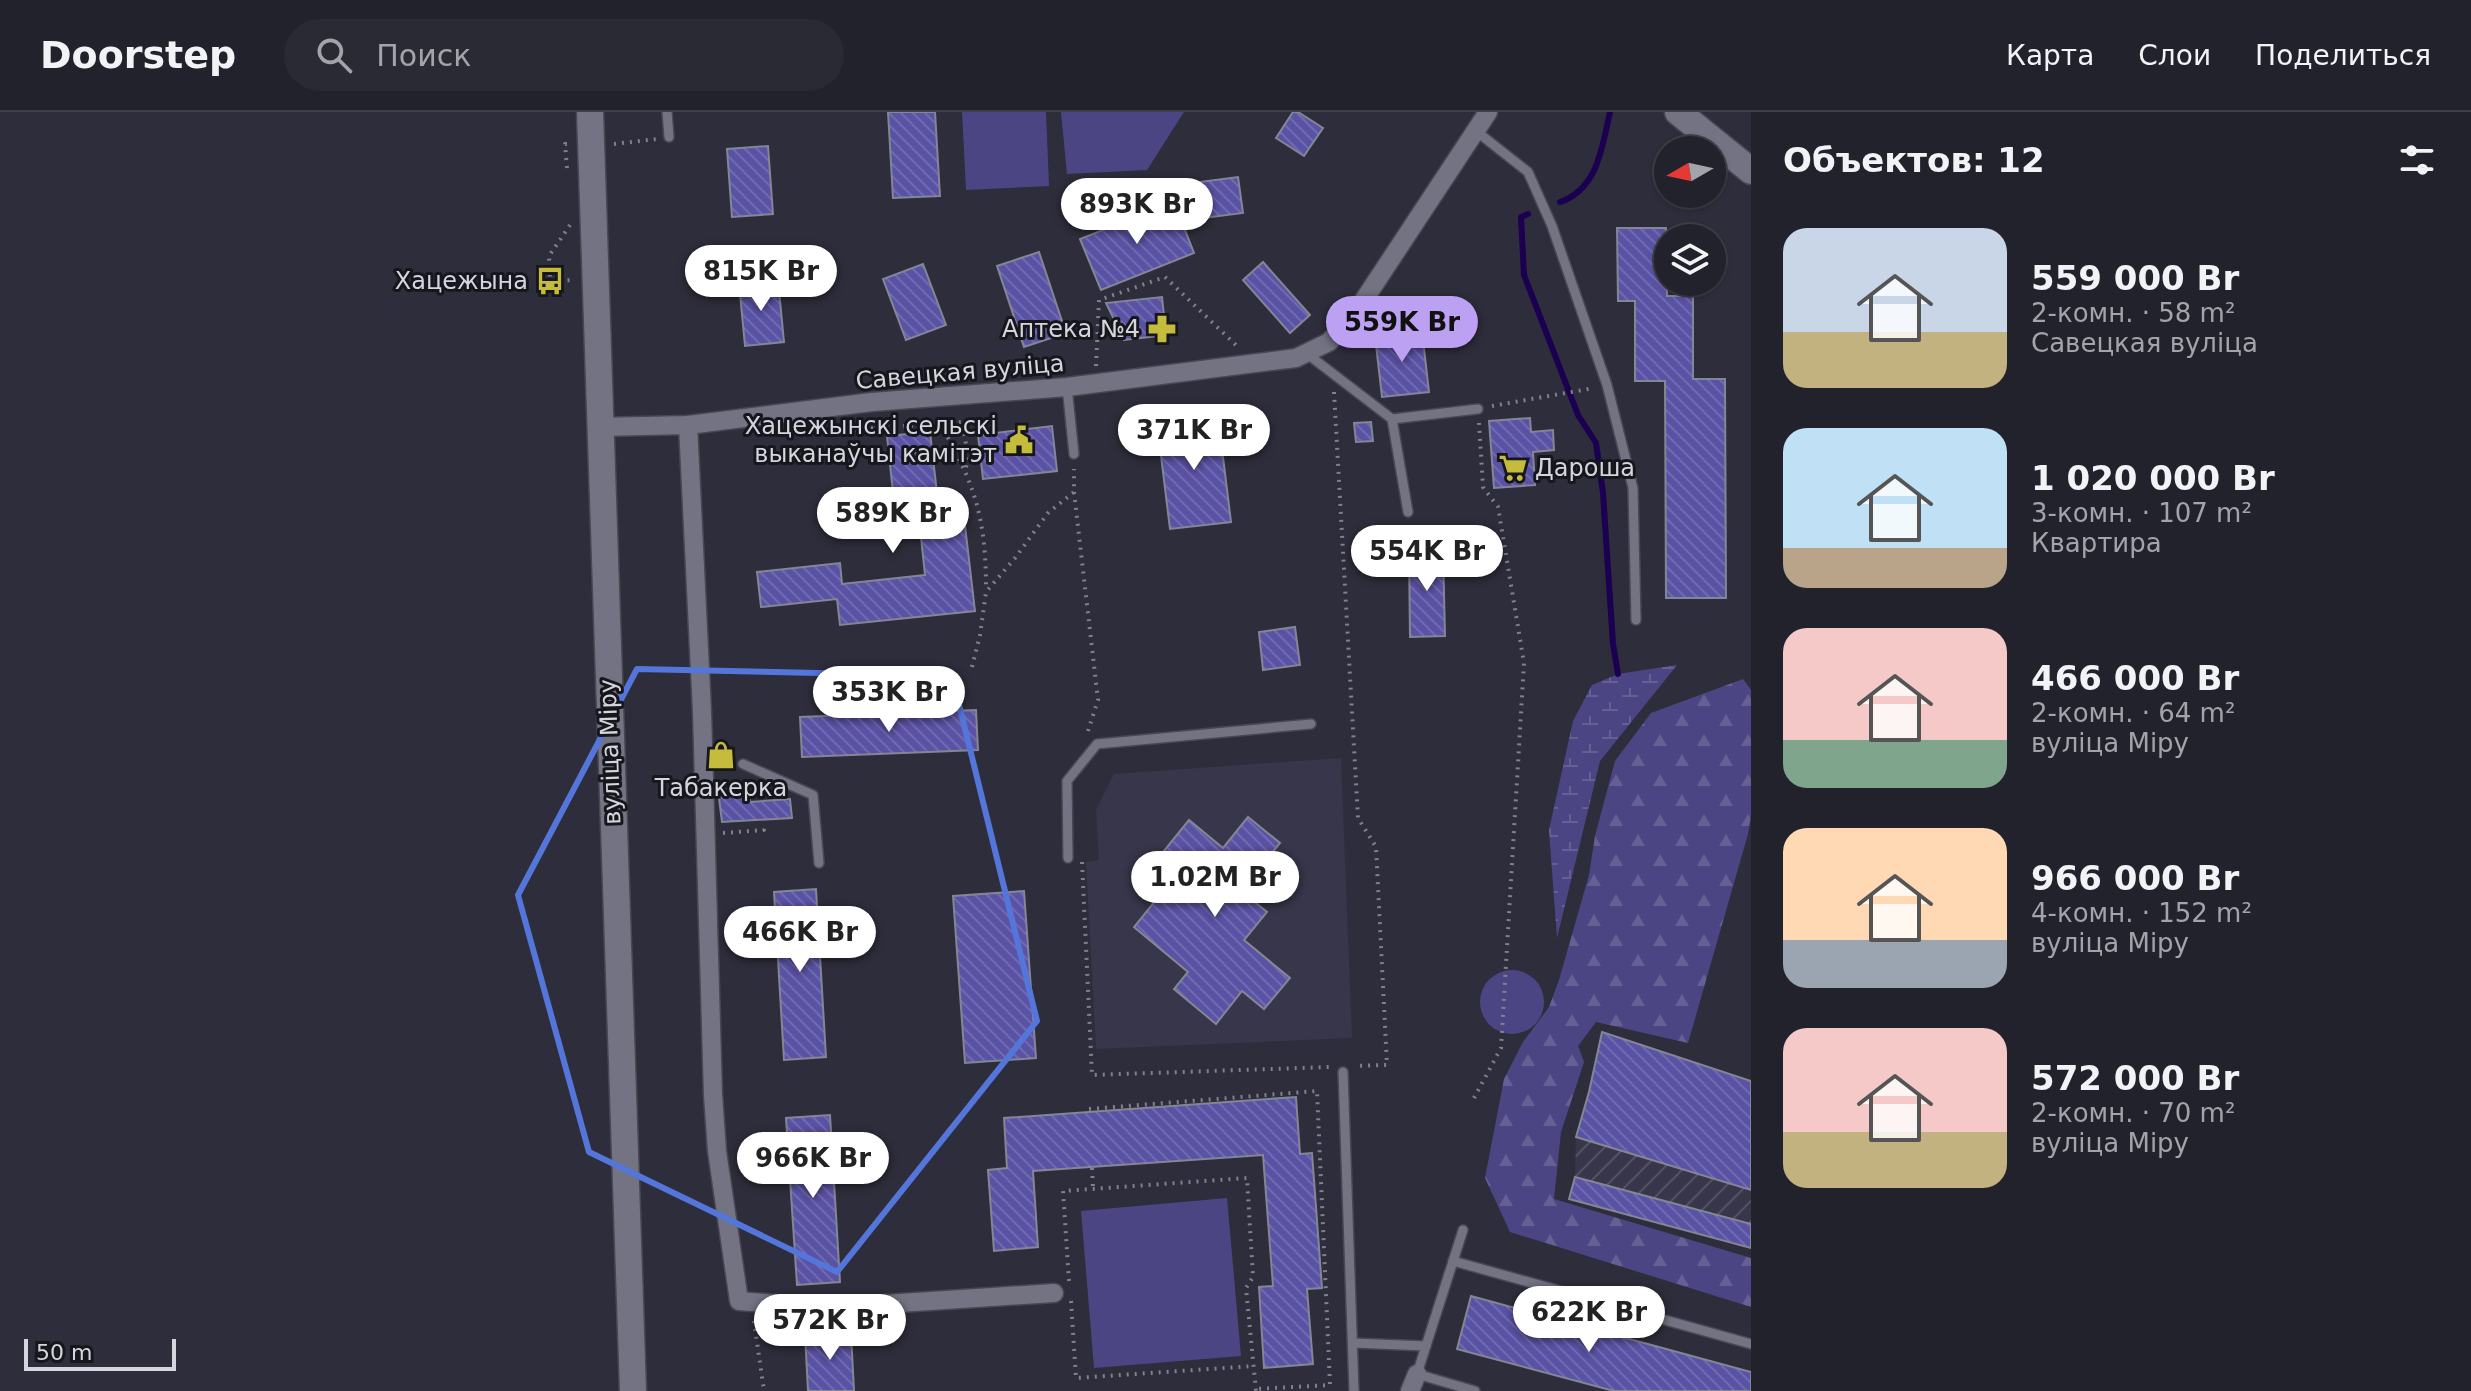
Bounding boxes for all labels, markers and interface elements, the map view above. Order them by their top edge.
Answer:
search box [284,19,844,91]
text: Doorstep [40,33,236,77]
icon: search [312,33,356,77]
text: Поиск [376,38,471,73]
text: Карта [2006,39,2094,72]
text: Слои [2138,39,2211,72]
text: Поделиться [2255,39,2431,72]
north arrow [1654,136,1726,208]
map controls [1654,136,1726,296]
icon: filters [2395,138,2439,182]
text: Объектов: 12 [1783,140,2045,180]
pin: 893K Br [1063,178,1211,246]
text: 893K Br [1079,189,1195,219]
button: layers [1654,224,1726,296]
pin: 815K Br [687,245,835,313]
text: 815K Br [703,256,819,286]
text: 559 000 Br [2031,258,2239,298]
icon: home [1847,260,1943,356]
bus stop icon: Хацежына [535,266,565,296]
place label: Хацежына [395,267,528,295]
pin: 559K Br [1328,296,1476,364]
text: 2-комн. · 58 m² [2031,298,2235,328]
text: 559K Br [1344,307,1460,337]
pharmacy icon: Аптека №4 [1147,314,1177,344]
place label: Аптека №4 [1002,315,1140,343]
text: Савецкая вуліца [2031,328,2258,358]
street label: Савецкая вуліца [854,349,1066,395]
pin: 371K Br [1120,404,1268,472]
place label: Хацежынскі сельскі выканаўчы камітэт [745,412,997,468]
text: 371K Br [1136,415,1252,445]
public building icon: Хацежынскі сельскі выканаўчы камітэт [1004,425,1034,455]
supermarket icon: Дароша [1498,453,1528,483]
place label: Дароша [1535,454,1635,482]
text: 1 020 000 Br [2031,458,2275,498]
icon: home [1847,460,1943,556]
pin: 589K Br [819,487,967,555]
text: 589K Br [835,498,951,528]
text: 3-комн. · 107 m² [2031,498,2252,528]
pin: 554K Br [1353,525,1501,593]
text: Квартира [2031,528,2162,558]
text: 554K Br [1369,536,1485,566]
text: 466 000 Br [2031,658,2239,698]
icon: home [1847,660,1943,756]
pin: 353K Br [815,666,963,734]
text: 353K Br [831,677,947,707]
street label: вуліца Міру [593,679,627,825]
text: 2-комн. · 64 m² [2031,698,2235,728]
text: вуліца Міру [2031,728,2189,758]
shop icon: Табакерка [706,740,736,770]
place label: Табакерка [654,774,787,802]
pin: 1.02M Br [1132,851,1298,919]
text: 966 000 Br [2031,858,2239,898]
icon: home [1847,860,1943,956]
text: 1.02M Br [1149,862,1281,892]
text: 4-комн. · 152 m² [2031,898,2252,928]
pin: 466K Br [726,906,874,974]
text: 466K Br [742,917,858,947]
text: вуліца Міру [2031,928,2189,958]
text: 572 000 Br [2031,1058,2239,1098]
icon: home [1847,1060,1943,1156]
text: 2-комн. · 70 m² [2031,1098,2235,1128]
text: вуліца Міру [2031,1128,2189,1158]
pin: 966K Br [739,1132,887,1200]
text: 966K Br [755,1143,871,1173]
pin: 622K Br [1515,1286,1663,1354]
pin: 572K Br [756,1294,904,1362]
text: 622K Br [1531,1297,1647,1327]
text: 572K Br [772,1305,888,1335]
scale bar [24,1335,176,1371]
text: 50 m [36,1340,92,1365]

